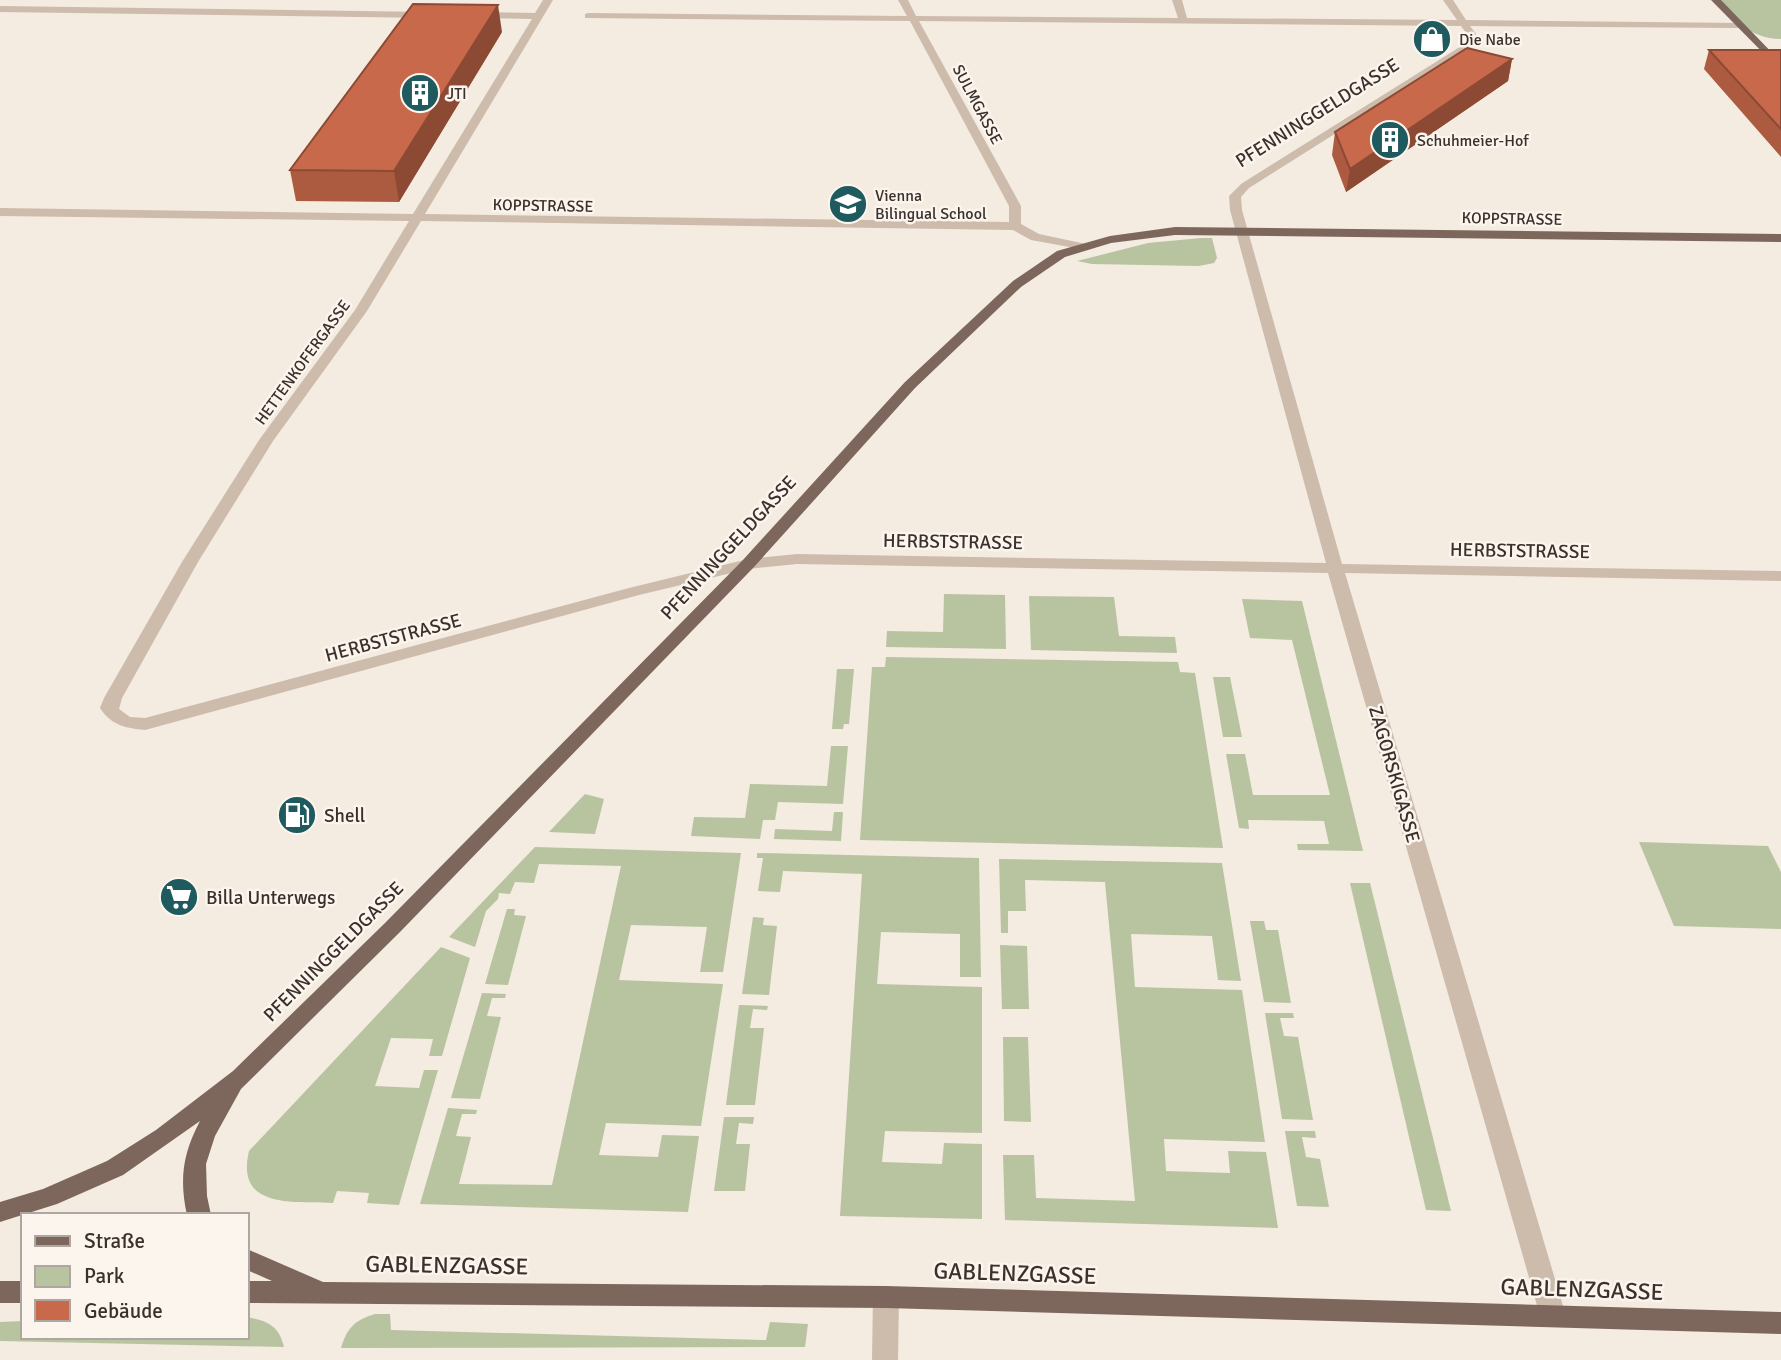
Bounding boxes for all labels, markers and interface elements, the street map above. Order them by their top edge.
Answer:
shop icon: Die Nabe [1411,18,1453,60]
place label: Die Nabe [1459,30,1521,50]
street label: PFENNINGGELDGASSE [1231,53,1404,173]
street label: SULMGASSE [948,61,1007,148]
building icon: JTI [399,72,441,114]
place label: JTI [447,84,467,104]
building icon: Schuhmeier-Hof [1369,119,1411,161]
place label: Schuhmeier-Hof [1417,131,1529,151]
school or university icon: Vienna Bilingual School [827,183,869,225]
place label: Vienna Bilingual School [875,186,987,224]
street label: KOPPSTRASSE [492,195,593,217]
street label: KOPPSTRASSE [1461,208,1562,230]
street label: HETTENKOFERGASSE [251,296,355,429]
street label: PFENNINGGELDGASSE [656,470,802,625]
street label: HERBSTSTRASSE [883,529,1023,555]
street label: HERBSTSTRASSE [1450,538,1590,564]
street label: HERBSTSTRASSE [322,608,464,668]
street label: ZAGORSKIGASSE [1363,703,1425,846]
fuel station icon: Shell [276,794,318,836]
place label: Shell [324,804,365,828]
supermarket icon: Billa Unterwegs [158,876,200,918]
street label: PFENNINGGELDGASSE [259,877,409,1027]
place label: Billa Unterwegs [206,886,335,910]
legend [21,1213,248,1339]
text: Straße [84,1228,145,1254]
street label: GABLENZGASSE [365,1250,529,1281]
street label: GABLENZGASSE [933,1256,1097,1291]
text: Park [84,1263,125,1289]
street label: GABLENZGASSE [1500,1272,1664,1307]
text: Gebäude [84,1298,163,1324]

